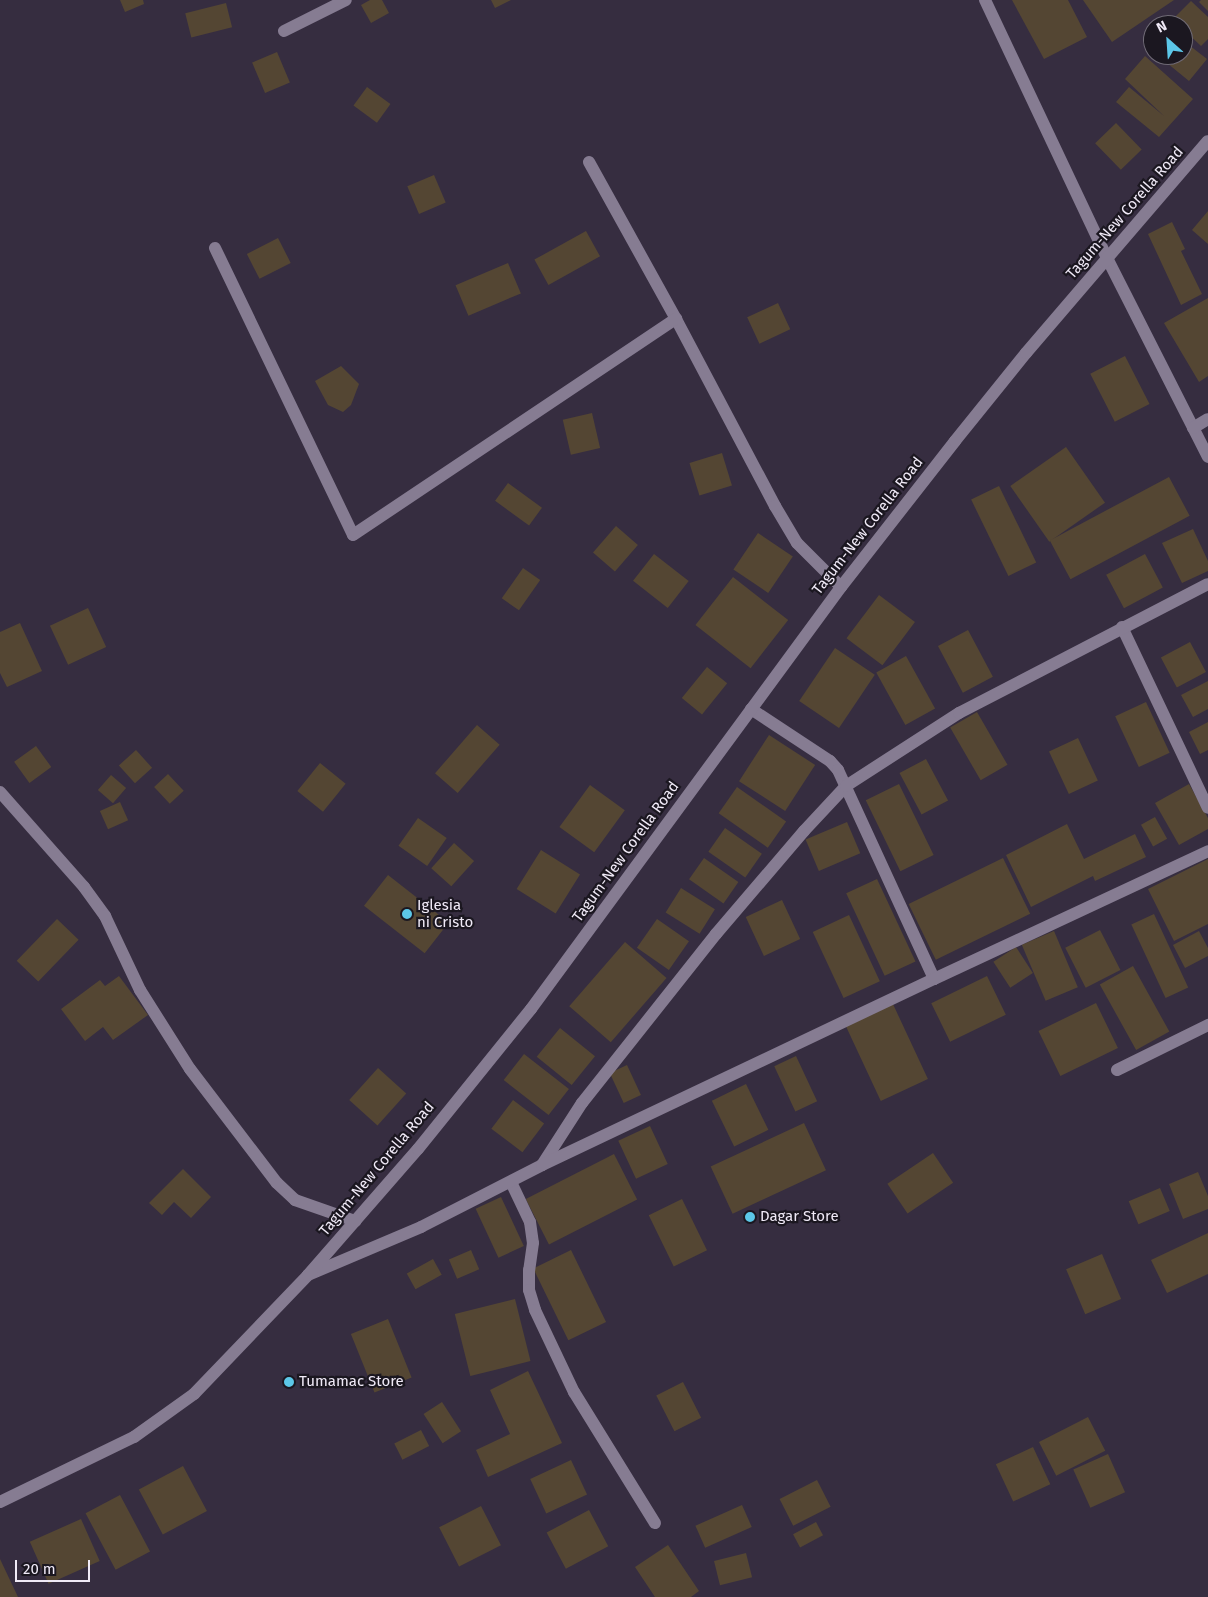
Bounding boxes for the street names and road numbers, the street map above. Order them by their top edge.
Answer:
street label: Tagum-New Corella Road [1063,143,1187,283]
street label: Tagum-New Corella Road [809,454,927,598]
street label: Tagum-New Corella Road [569,778,683,926]
street label: Tagum-New Corella Road [316,1098,438,1240]

